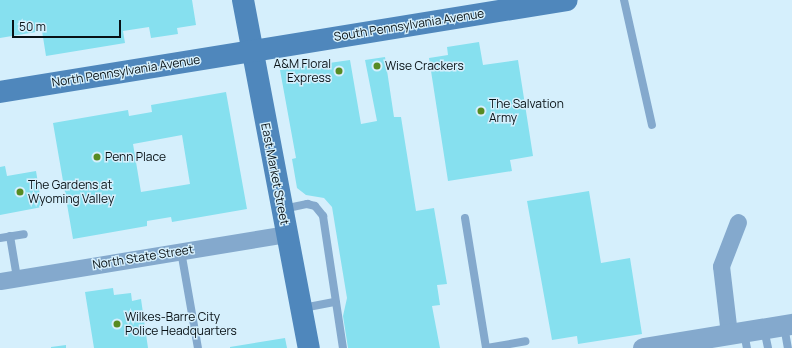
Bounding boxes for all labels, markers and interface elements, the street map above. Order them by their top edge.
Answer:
street label: South Pennsylvania Avenue [333,6,485,44]
scale bar [14,12,123,38]
text: 50 m [19,18,46,35]
street label: North Pennsylvania Avenue [51,52,201,90]
place label: A&M Floral Express [274,57,331,85]
place label: Wise Crackers [385,59,464,73]
marker: Wise Crackers [372,61,382,71]
marker: A&M Floral Express [334,66,344,76]
place label: The Salvation Army [489,97,564,125]
marker: The Salvation Army [476,106,486,116]
street label: East Market Street [258,122,292,226]
place label: Penn Place [105,150,166,164]
marker: Penn Place [92,152,102,162]
place label: The Gardens at Wyoming Valley [28,178,114,206]
marker: The Gardens at Wyoming Valley [15,187,25,197]
street label: North State Street [91,242,195,272]
place label: Wilkes-Barre City Police Headquarters [125,310,237,338]
marker: Wilkes-Barre City Police Headquarters [112,319,122,329]

